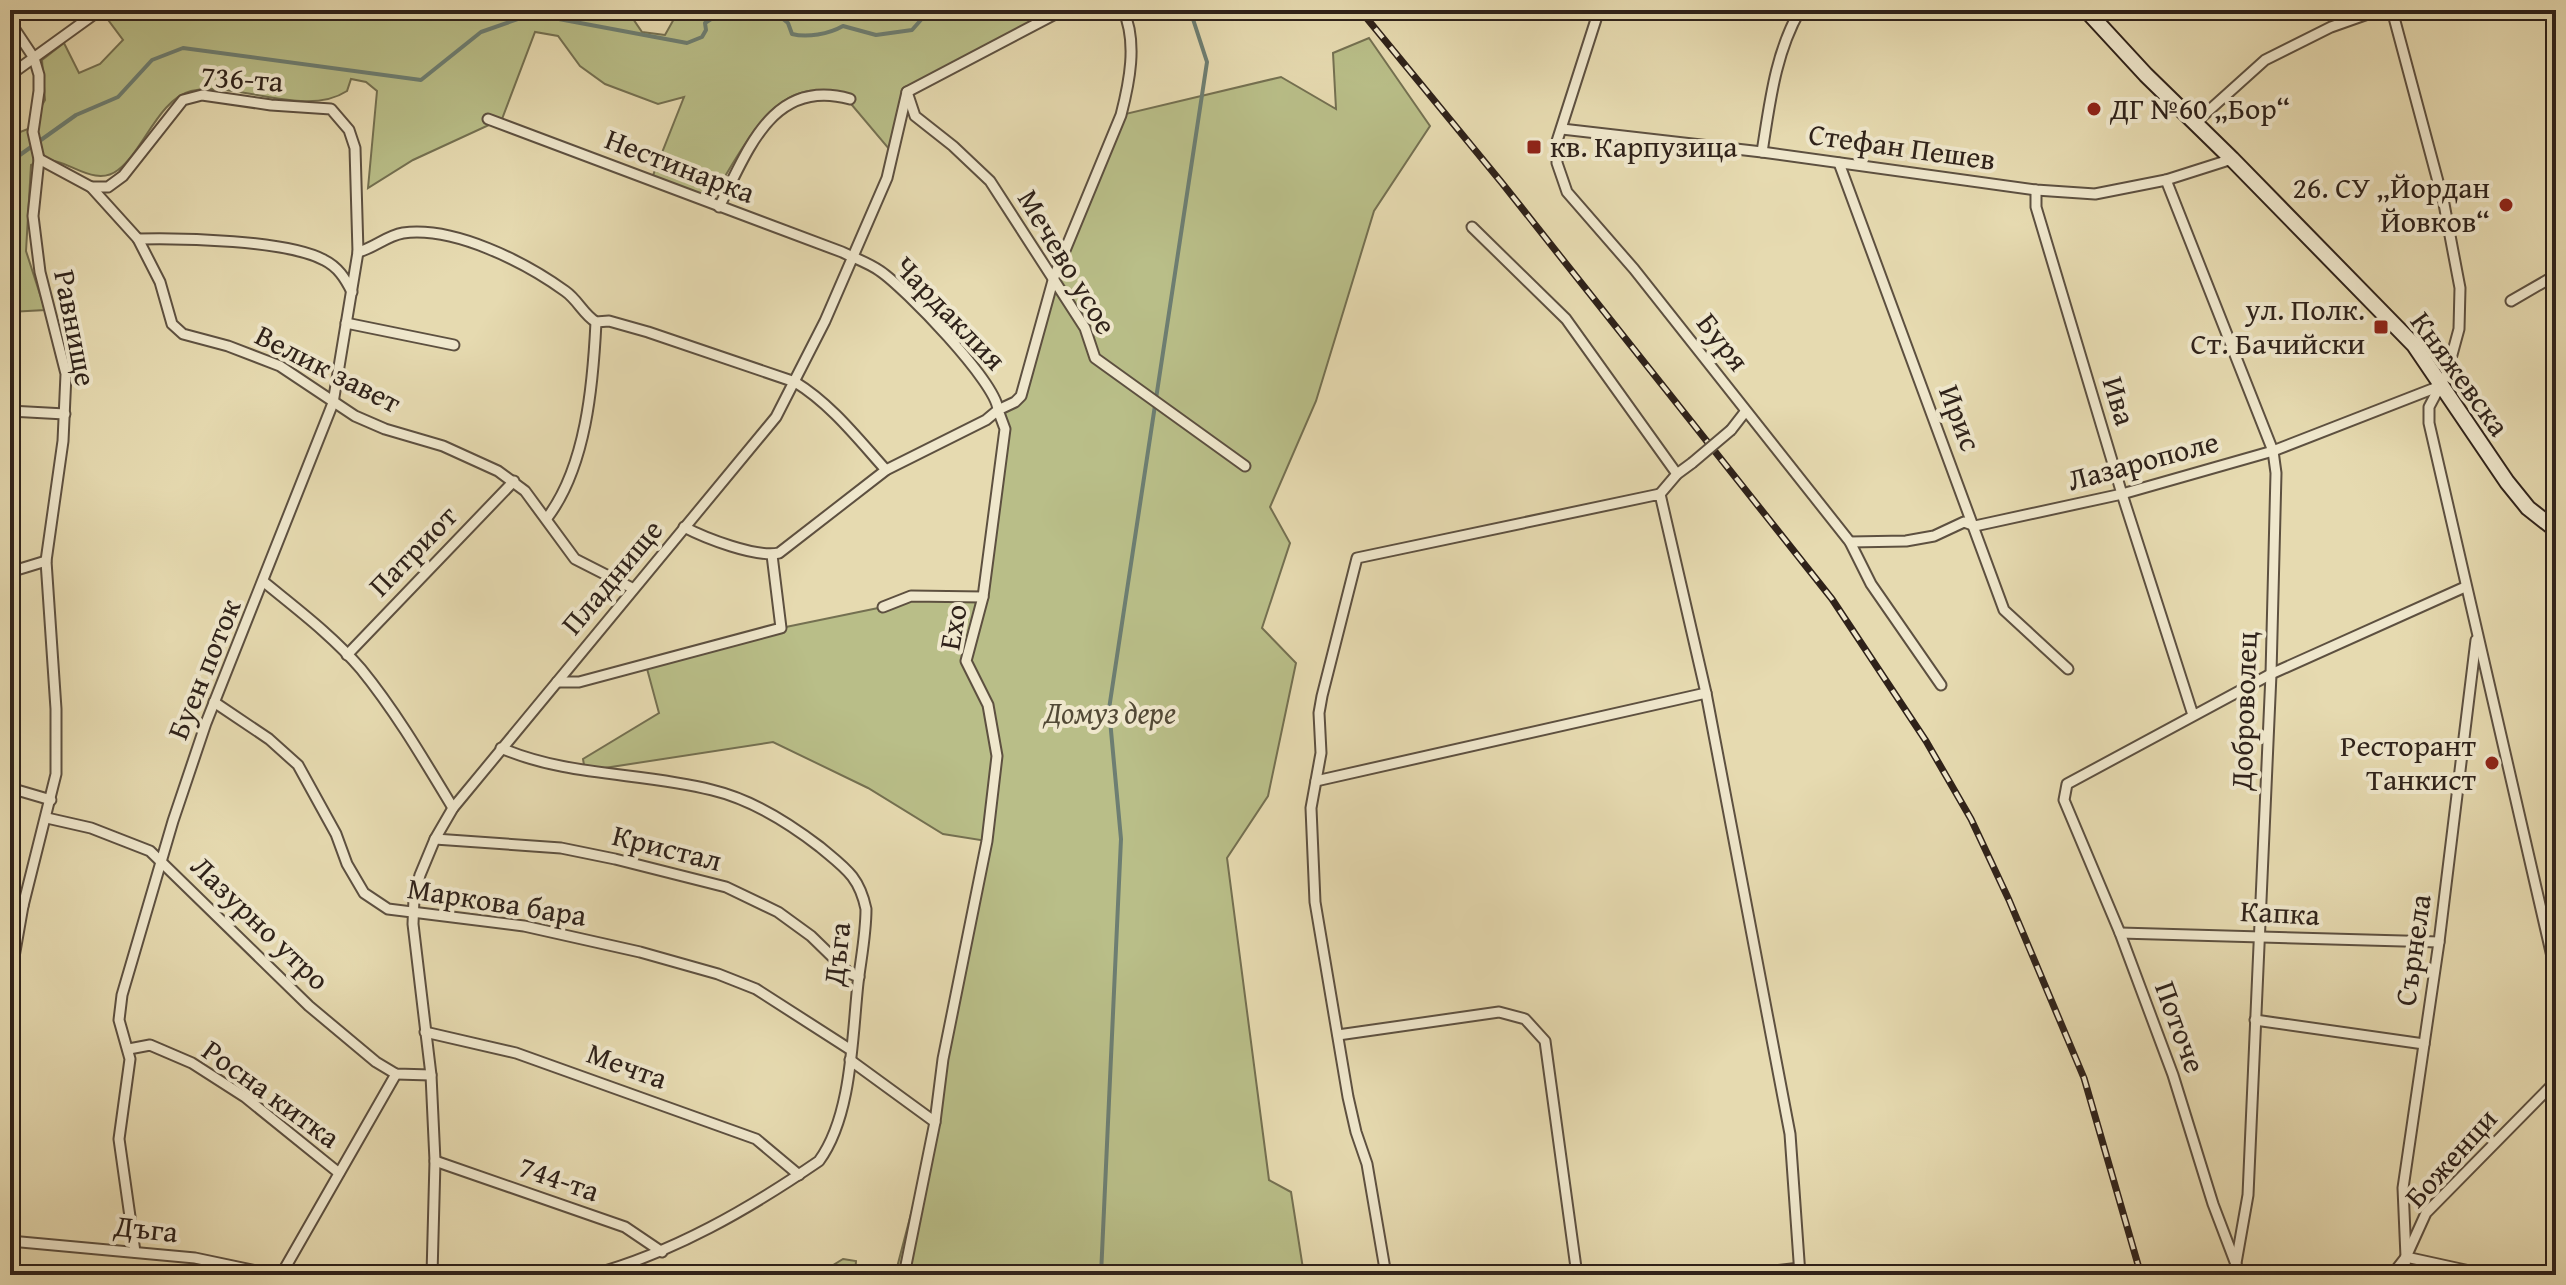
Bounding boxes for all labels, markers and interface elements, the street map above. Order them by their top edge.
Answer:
street label: 736-та [199,53,285,103]
place label: ДГ №60 „Бор“ [2109,86,2290,130]
marker: ДГ №60 „Бор“ [2085,100,2103,118]
street label: Стефан Пешев [1806,111,1998,181]
street label: Нестинарка [599,116,762,214]
place label: кв. Карпузица [1550,124,1738,168]
marker: кв. Карпузица [1525,138,1543,156]
place label: 26. СУ „Йордан Йовков“ [2292,165,2490,243]
street label: Мечево усое [1007,181,1129,342]
marker: 26. СУ „Йордан Йовков“ [2497,196,2515,214]
street label: Чардаклия [885,245,1017,380]
street label: Равнище [43,266,109,390]
place label: ул. Полк. Ст. Бачийски [2190,287,2365,365]
street label: Княжевска [2400,302,2522,446]
street label: Буря [1687,303,1761,380]
street label: Велик завет [248,313,409,424]
marker: ул. Полк. Ст. Бачийски [2372,318,2390,336]
street label: Ива [2092,371,2148,431]
street label: Ирис [1928,378,1994,457]
street label: Лазарополе [2062,419,2223,501]
street label: Патриот [358,494,467,606]
street label: Пладнище [550,509,673,644]
street label: Буен поток [155,591,251,746]
street label: Ехо [926,600,978,653]
street label: Доброволец [2218,631,2268,792]
park label: Домуз дере [1042,690,1176,734]
place label: Ресторант Танкист [2340,723,2477,801]
marker: Ресторант Танкист [2483,754,2501,772]
street label: Кристал [608,812,726,882]
street label: Лазурно утро [181,844,340,1000]
street label: Маркова бара [404,865,591,937]
street label: Капка [2239,888,2322,936]
street label: Сърнела [2382,890,2442,1009]
street label: Дъга [811,919,861,989]
street label: Поточе [2144,975,2218,1079]
street label: Росна китка [194,1028,350,1159]
street label: Мечта [581,1030,674,1100]
street label: Боженци [2394,1098,2507,1217]
street label: 744-та [513,1144,606,1213]
street label: Дъга [111,1203,181,1253]

